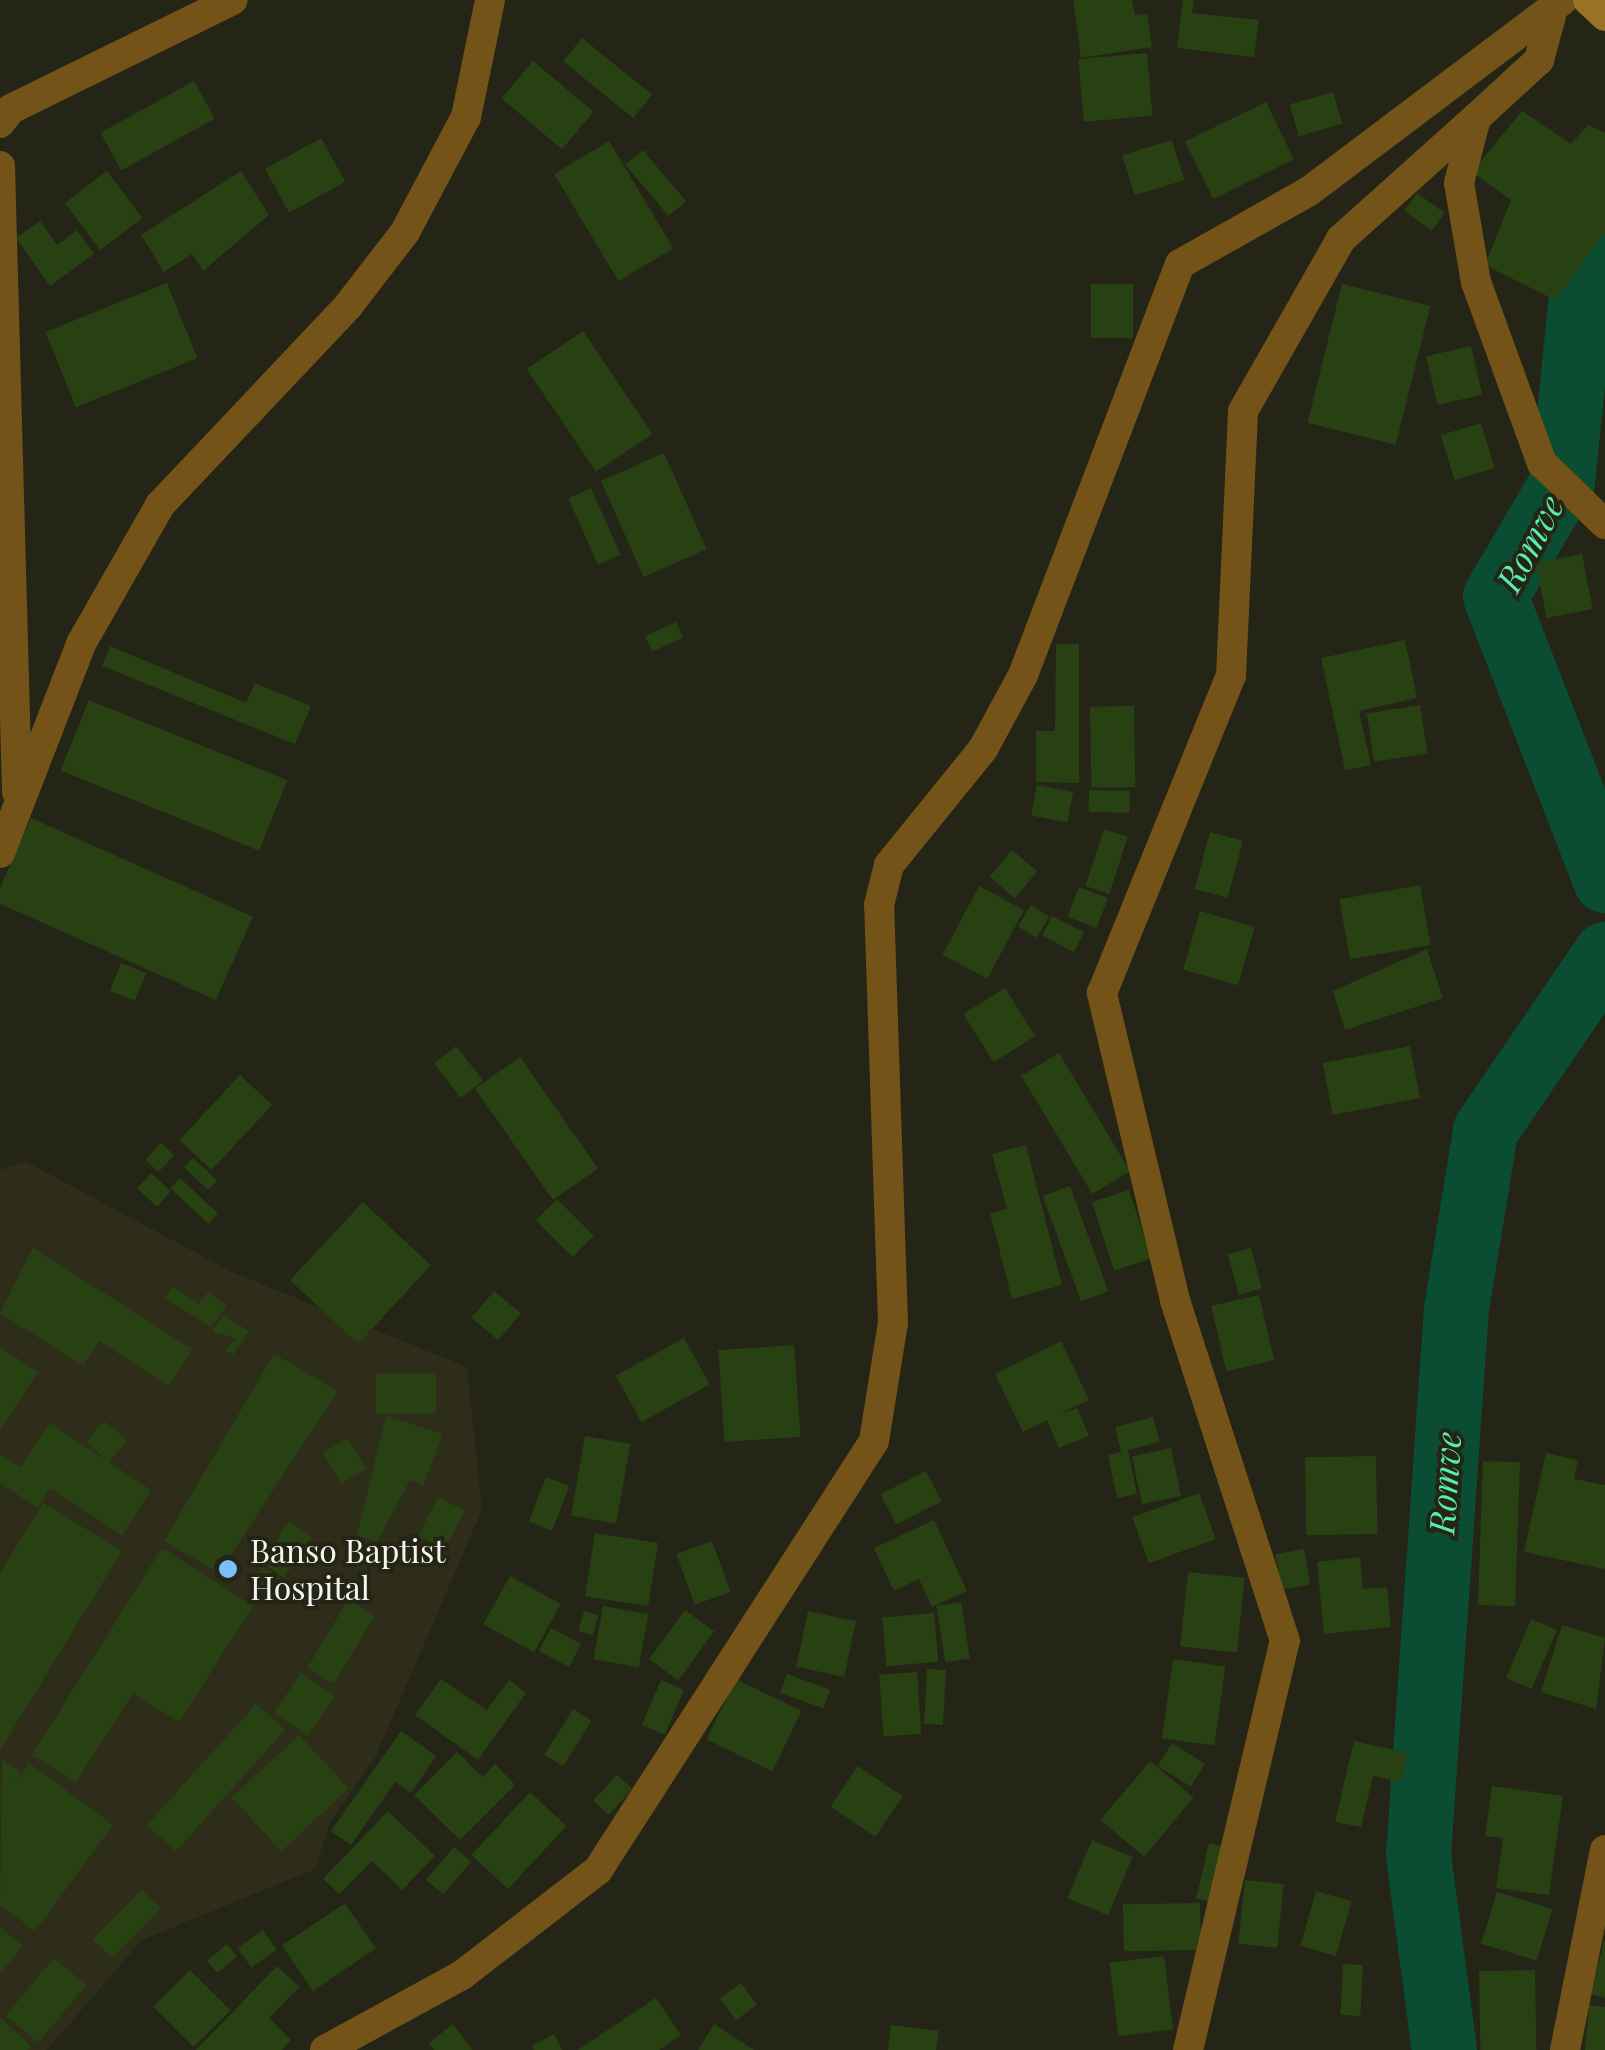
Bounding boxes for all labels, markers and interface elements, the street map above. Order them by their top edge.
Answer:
water label: Romve [1486,488,1572,598]
water label: Romve [1419,1431,1469,1535]
place label: Banso Baptist Hospital [250,1532,446,1607]
marker: Banso Baptist Hospital [215,1556,241,1582]

